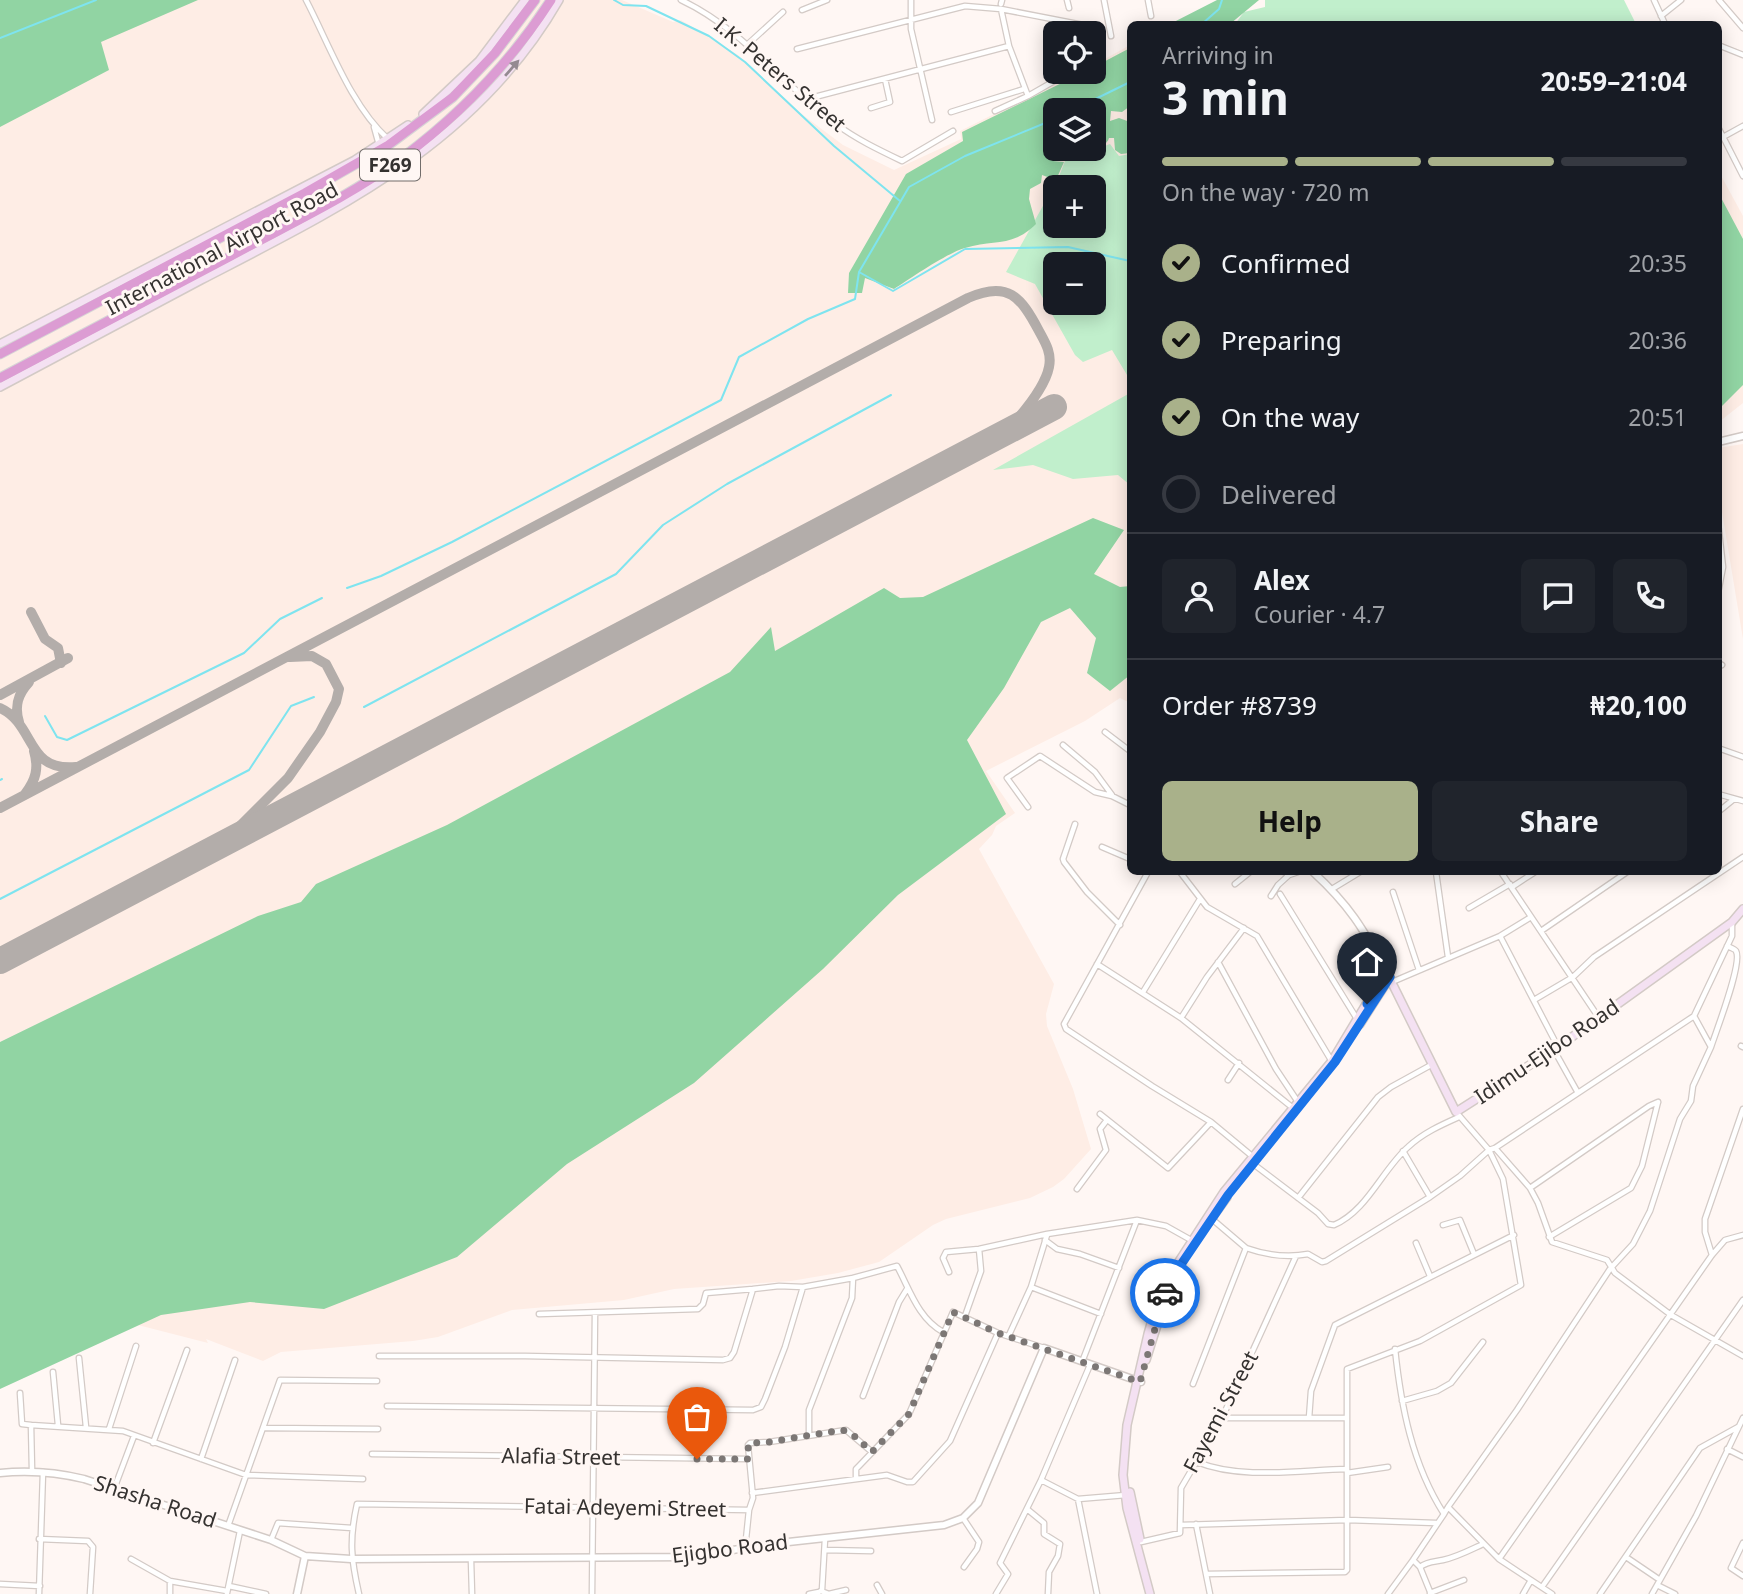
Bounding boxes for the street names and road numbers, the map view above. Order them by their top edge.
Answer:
street label: I.K. Peters Street [709,11,853,138]
road number: F269 [360,150,420,181]
street label: International Airport Road [100,175,343,321]
street label: Idimu-Ejibo Road [1469,992,1624,1110]
street label: Fayemi Street [1176,1345,1264,1477]
street label: Alafia Street [501,1441,621,1471]
street label: Shasha Road [91,1468,220,1534]
street label: Fatai Adeyemi Street [524,1491,727,1523]
street label: Ejigbo Road [670,1527,790,1569]

